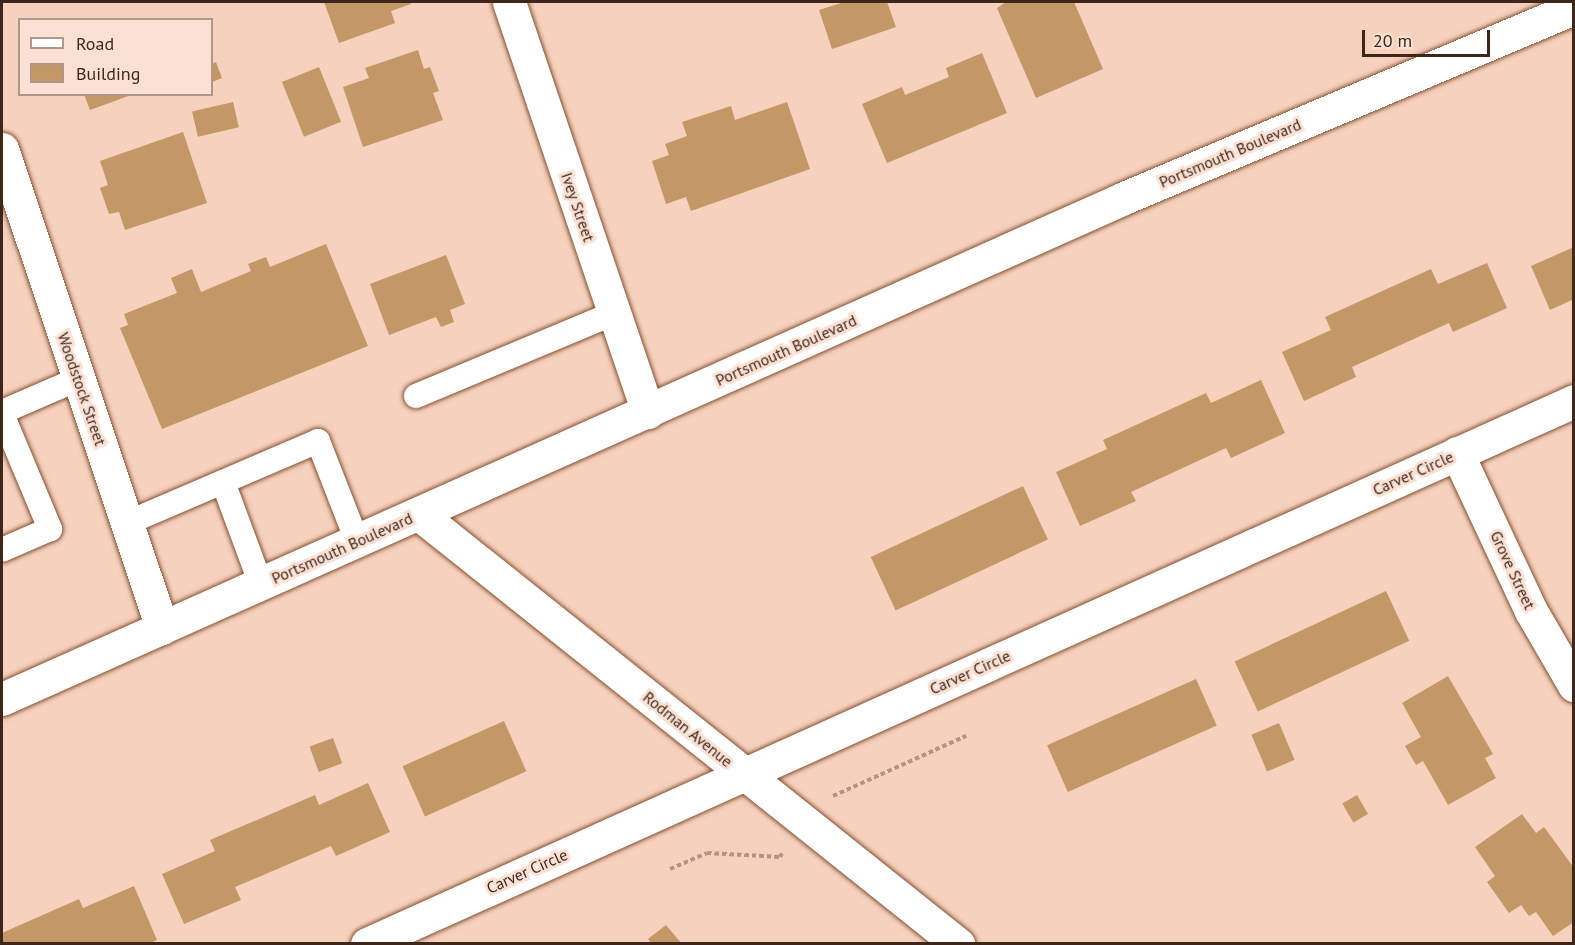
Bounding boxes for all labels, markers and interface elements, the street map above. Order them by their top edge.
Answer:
legend [18,18,213,96]
scale bar [1365,18,1492,56]
text: 20 m [1373,29,1412,52]
text: Road [76,32,114,55]
text: Building [76,62,140,85]
street label: Portsmouth Boulevard [1156,114,1304,192]
street label: Ivey Street [557,170,599,244]
street label: Portsmouth Boulevard [713,310,859,390]
street label: Woodstock Street [54,330,110,448]
street label: Carver Circle [1370,447,1456,499]
street label: Portsmouth Boulevard [269,508,415,588]
street label: Grove Street [1486,528,1540,612]
street label: Carver Circle [927,646,1013,698]
street label: Rodman Avenue [639,687,737,771]
street label: Carver Circle [484,845,570,897]

